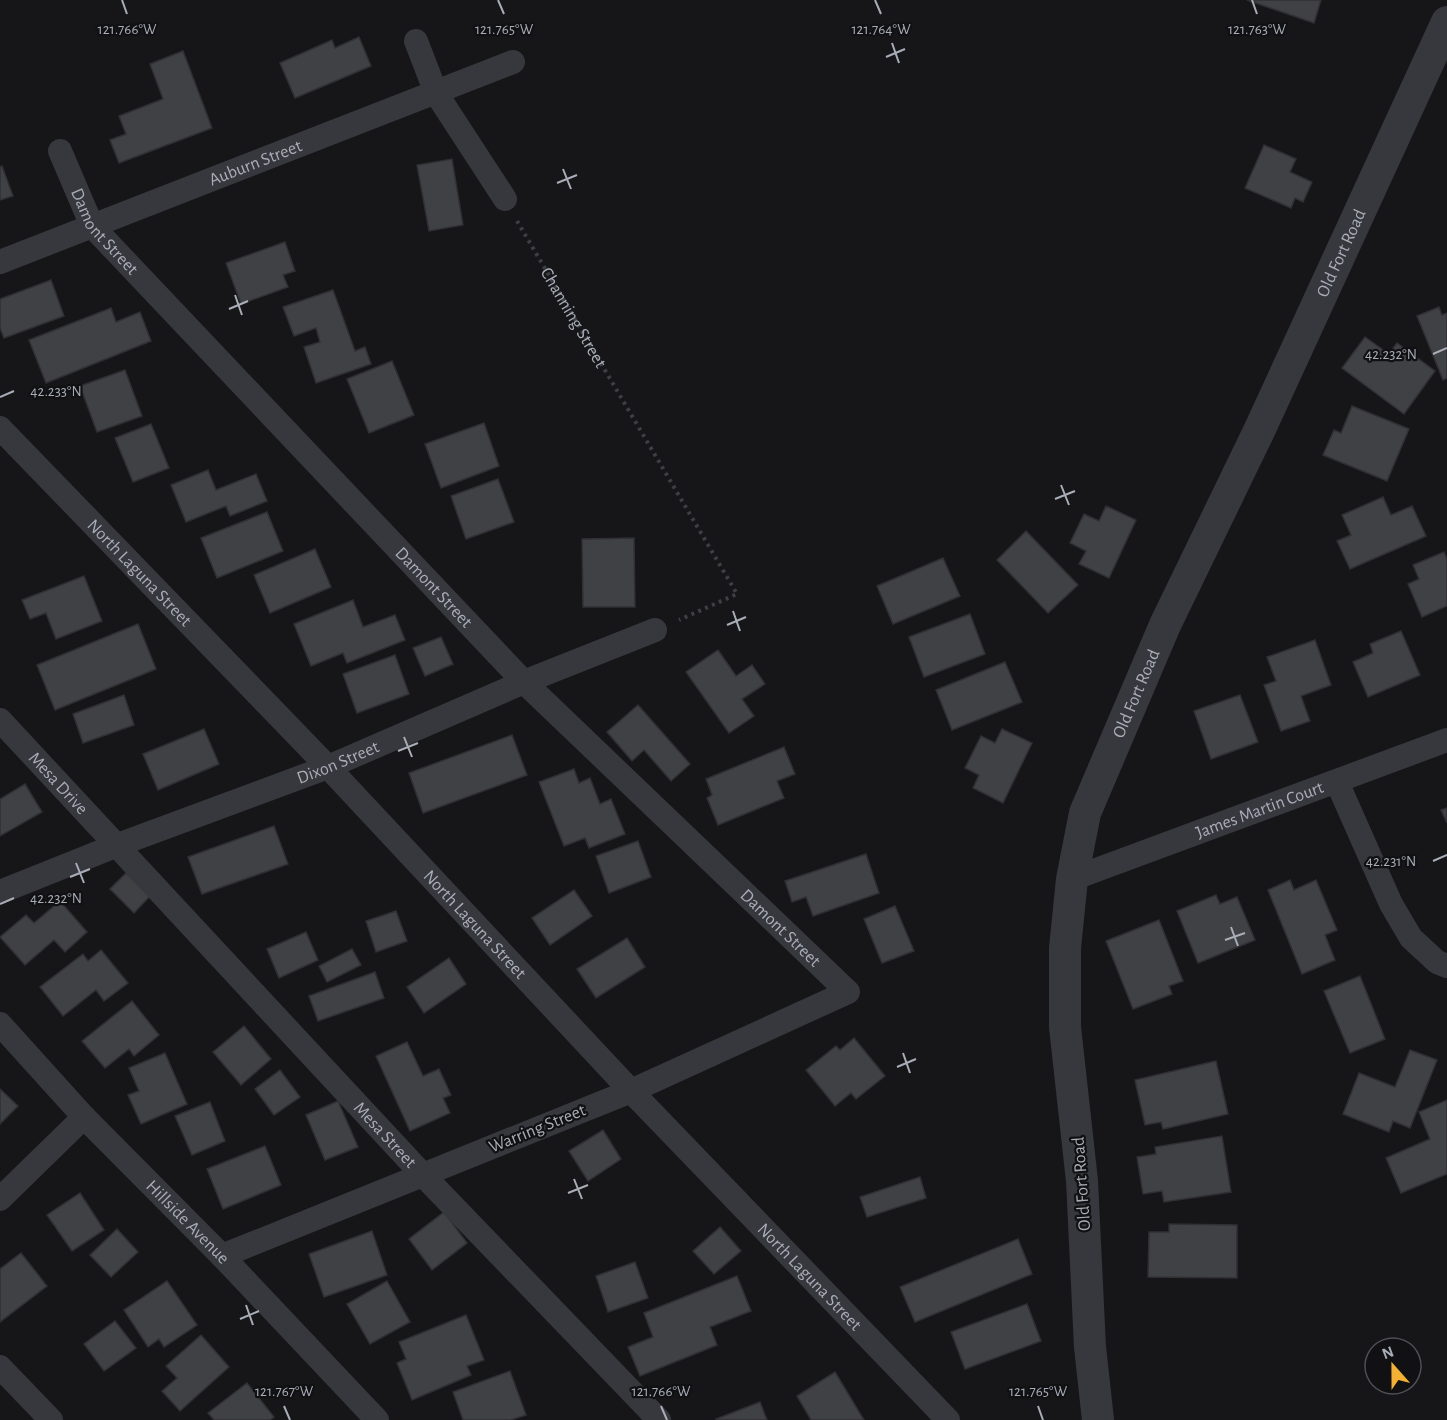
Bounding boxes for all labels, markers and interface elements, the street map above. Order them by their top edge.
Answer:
text: 121.766°W [98,22,157,37]
text: 121.765°W [475,22,534,37]
text: 121.764°W [851,22,911,37]
text: 121.763°W [1228,22,1287,37]
street label: Auburn Street [207,137,305,190]
street label: Damont Street [67,186,141,279]
street label: Old Fort Road [1314,207,1370,300]
street label: Channing Street [537,265,610,371]
text: 42.232°N [1365,347,1417,362]
text: 42.233°N [30,384,82,399]
street label: North Laguna Street [83,516,195,630]
street label: Damont Street [391,544,476,632]
street label: Old Fort Road [1110,647,1164,741]
street label: Dixon Street [295,738,382,788]
street label: Mesa Drive [25,749,91,818]
street label: James Martin Court [1194,779,1326,842]
text: 42.231°N [1366,854,1416,869]
street label: North Laguna Street [420,867,529,983]
street label: Damont Street [736,886,824,971]
text: 42.232°N [30,891,82,906]
street label: Mesa Street [350,1099,419,1172]
street label: Warring Street [486,1101,589,1156]
street label: Old Fort Road [1070,1136,1094,1232]
street label: Hillside Avenue [142,1177,232,1268]
street label: North Laguna Street [754,1220,865,1335]
north arrow [1363,1336,1423,1396]
text: N [1380,1343,1396,1362]
text: 121.767°W [255,1384,314,1399]
text: 121.766°W [632,1384,691,1399]
text: 121.765°W [1009,1384,1068,1399]

